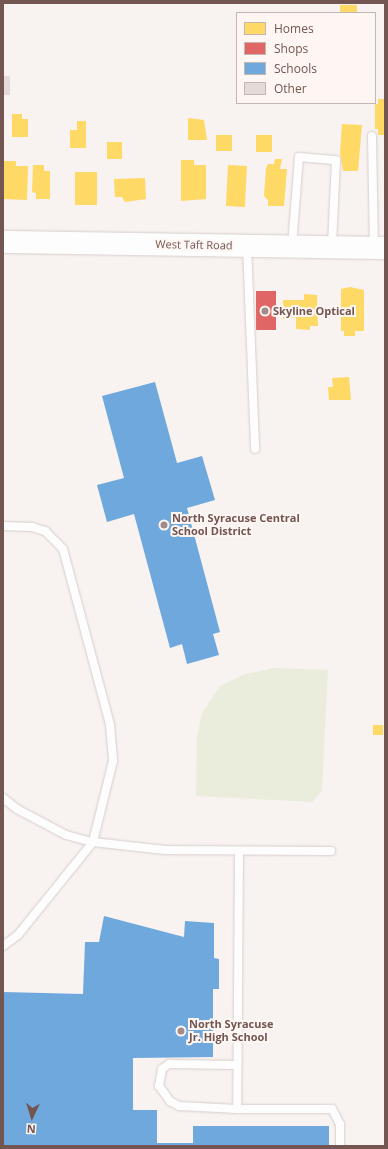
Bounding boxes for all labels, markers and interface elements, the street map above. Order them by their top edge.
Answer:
legend [236,12,376,104]
text: Homes [274,20,314,37]
text: Shops [274,40,308,57]
text: Schools [274,60,317,77]
text: Other [274,80,307,97]
street label: West Taft Road [155,238,233,252]
place label: Skyline Optical [273,304,355,318]
marker: Skyline Optical [260,306,270,316]
place label: North Syracuse Central School District [172,512,300,538]
marker: North Syracuse Central School District [159,520,169,530]
place label: North Syracuse Jr. High School [189,1018,273,1044]
marker: North Syracuse Jr. High School [176,1026,186,1036]
north arrow [12,1097,52,1137]
text: N [26,1122,36,1137]

